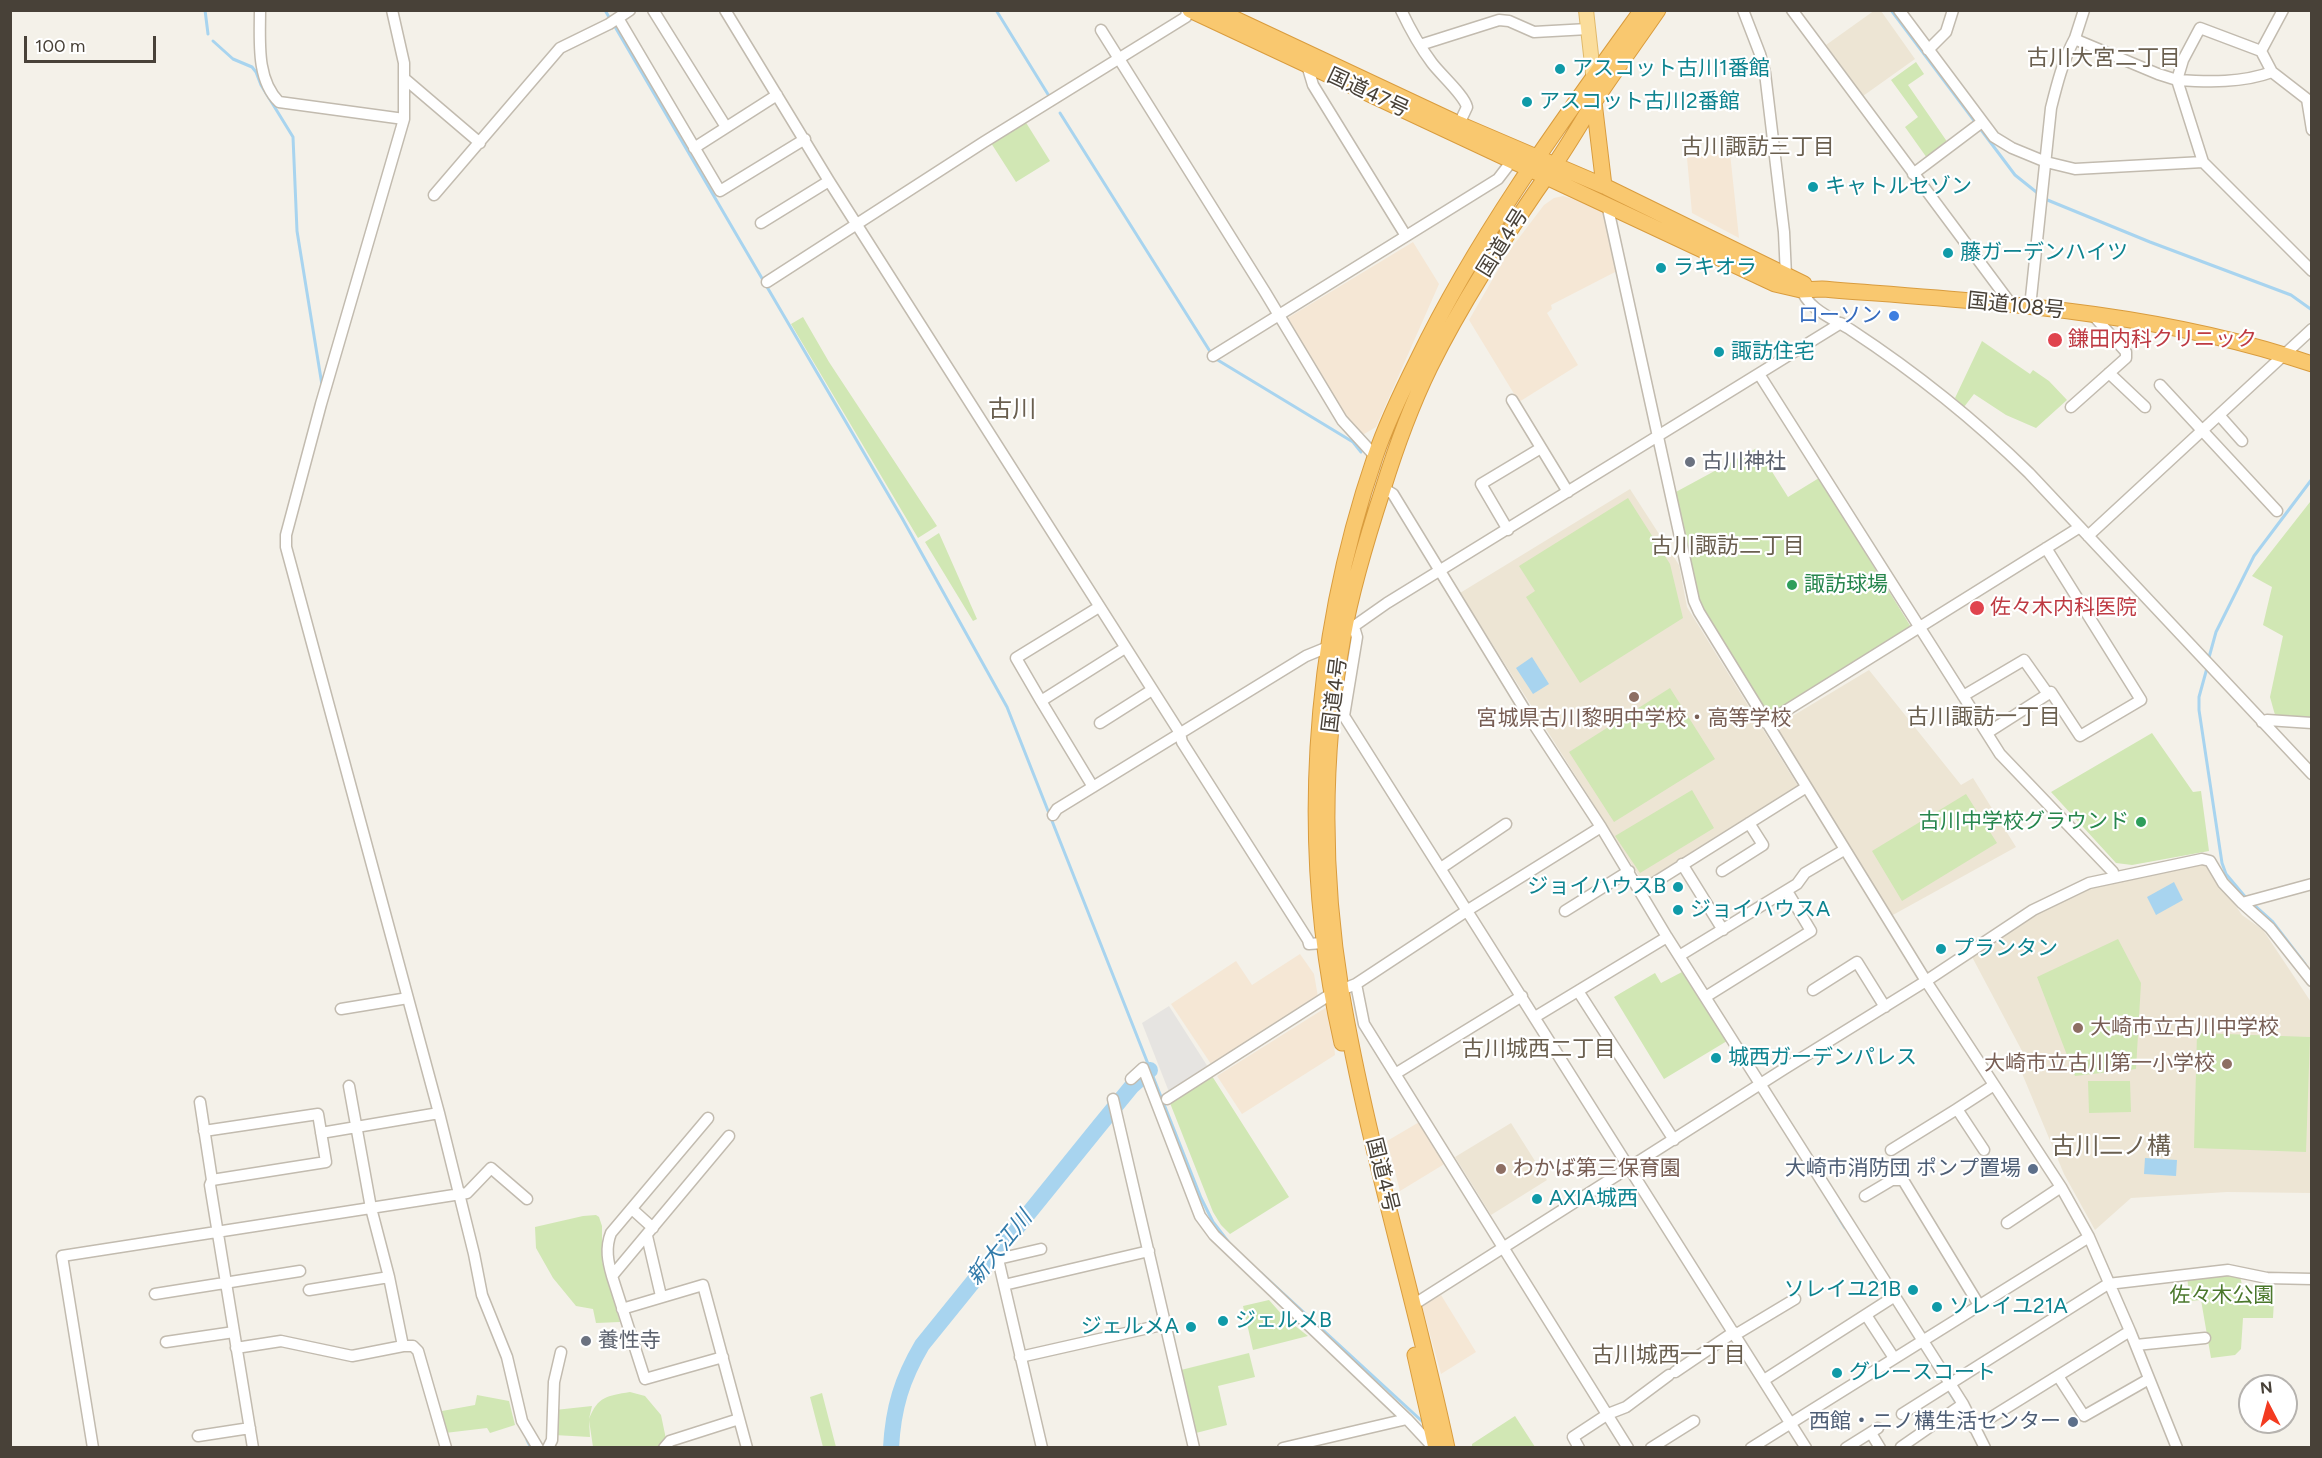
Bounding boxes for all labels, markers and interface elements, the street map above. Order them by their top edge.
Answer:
scale bar [27,24,159,62]
text: 100 m [35,35,85,57]
district label: 古川大宮二丁目 [2027,46,2181,72]
place label: アスコット古川1番館 [1572,56,1770,82]
marker: アスコット古川1番館 [1553,62,1567,76]
street label: 国道47号 [1323,63,1413,123]
place label: アスコット古川2番館 [1539,89,1740,115]
marker: アスコット古川2番館 [1520,95,1534,109]
district label: 古川諏訪三丁目 [1681,135,1835,161]
place label: キャトルセゾン [1825,174,1972,200]
marker: キャトルセゾン [1806,180,1820,194]
street label: 国道4号 [1472,204,1534,282]
place label: 藤ガーデンハイツ [1960,240,2128,266]
marker: 藤ガーデンハイツ [1941,246,1955,260]
place label: ラキオラ [1673,255,1757,281]
marker: ラキオラ [1654,261,1668,275]
street label: 国道108号 [1966,288,2066,324]
place label: ローソン [1798,303,1882,329]
marker: ローソン [1887,309,1901,323]
place label: 鎌田内科クリニック [2068,327,2257,353]
marker: 鎌田内科クリニック [2046,331,2064,349]
place label: 諏訪住宅 [1731,339,1815,365]
marker: 諏訪住宅 [1712,345,1726,359]
district label: 古川 [988,396,1036,424]
place label: 古川神社 [1702,449,1786,475]
marker: 古川神社 [1683,455,1697,469]
district label: 古川諏訪二丁目 [1651,534,1805,560]
place label: 諏訪球場 [1804,572,1888,598]
marker: 諏訪球場 [1785,578,1799,592]
place label: 佐々木内科医院 [1990,595,2137,621]
marker: 佐々木内科医院 [1968,599,1986,617]
street label: 国道4号 [1318,656,1352,734]
marker: 宮城県古川黎明中学校・高等学校 [1627,690,1641,704]
district label: 古川諏訪一丁目 [1907,705,2061,731]
place label: 宮城県古川黎明中学校・高等学校 [1477,706,1791,732]
place label: 古川中学校グラウンド [1919,809,2129,835]
marker: 古川中学校グラウンド [2134,815,2148,829]
place label: ジョイハウスB [1527,874,1666,900]
marker: ジョイハウスB [1671,880,1685,894]
place label: ジョイハウスA [1690,897,1830,923]
marker: ジョイハウスA [1671,903,1685,917]
place label: プランタン [1953,936,2058,962]
marker: プランタン [1934,942,1948,956]
place label: 大崎市立古川中学校 [2090,1015,2279,1041]
marker: 大崎市立古川中学校 [2071,1021,2085,1035]
district label: 古川城西二丁目 [1462,1037,1616,1063]
place label: 城西ガーデンパレス [1728,1045,1917,1071]
marker: 城西ガーデンパレス [1709,1051,1723,1065]
place label: 大崎市立古川第一小学校 [1984,1051,2215,1077]
marker: 大崎市立古川第一小学校 [2220,1057,2234,1071]
district label: 古川二ノ構 [2051,1133,2171,1161]
street label: 国道4号 [1361,1135,1403,1215]
place label: わかば第三保育園 [1513,1156,1681,1182]
place label: 大崎市消防団 ポンプ置場 [1785,1156,2021,1182]
marker: わかば第三保育園 [1494,1162,1508,1176]
marker: 大崎市消防団 ポンプ置場 [2026,1162,2040,1176]
place label: AXIA城西 [1549,1186,1638,1212]
marker: AXIA城西 [1530,1192,1544,1206]
water label: 新大江川 [962,1205,1038,1291]
place label: ソレイユ21B [1784,1277,1901,1303]
marker: ソレイユ21B [1906,1283,1920,1297]
park label: 佐々木公園 [2170,1283,2274,1309]
place label: ソレイユ21A [1949,1294,2068,1320]
marker: ソレイユ21A [1930,1300,1944,1314]
place label: ジェルメB [1235,1308,1332,1334]
place label: ジェルメA [1081,1314,1179,1340]
marker: ジェルメB [1216,1314,1230,1328]
marker: ジェルメA [1184,1320,1198,1334]
place label: 養性寺 [598,1328,661,1354]
marker: 養性寺 [579,1334,593,1348]
district label: 古川城西一丁目 [1592,1343,1746,1369]
place label: グレースコート [1849,1360,1996,1386]
marker: グレースコート [1830,1366,1844,1380]
north arrow [2238,1374,2298,1434]
text: N [2259,1377,2273,1398]
place label: 西館・ニノ構生活センター [1809,1409,2061,1435]
marker: 西館・ニノ構生活センター [2066,1415,2080,1429]

